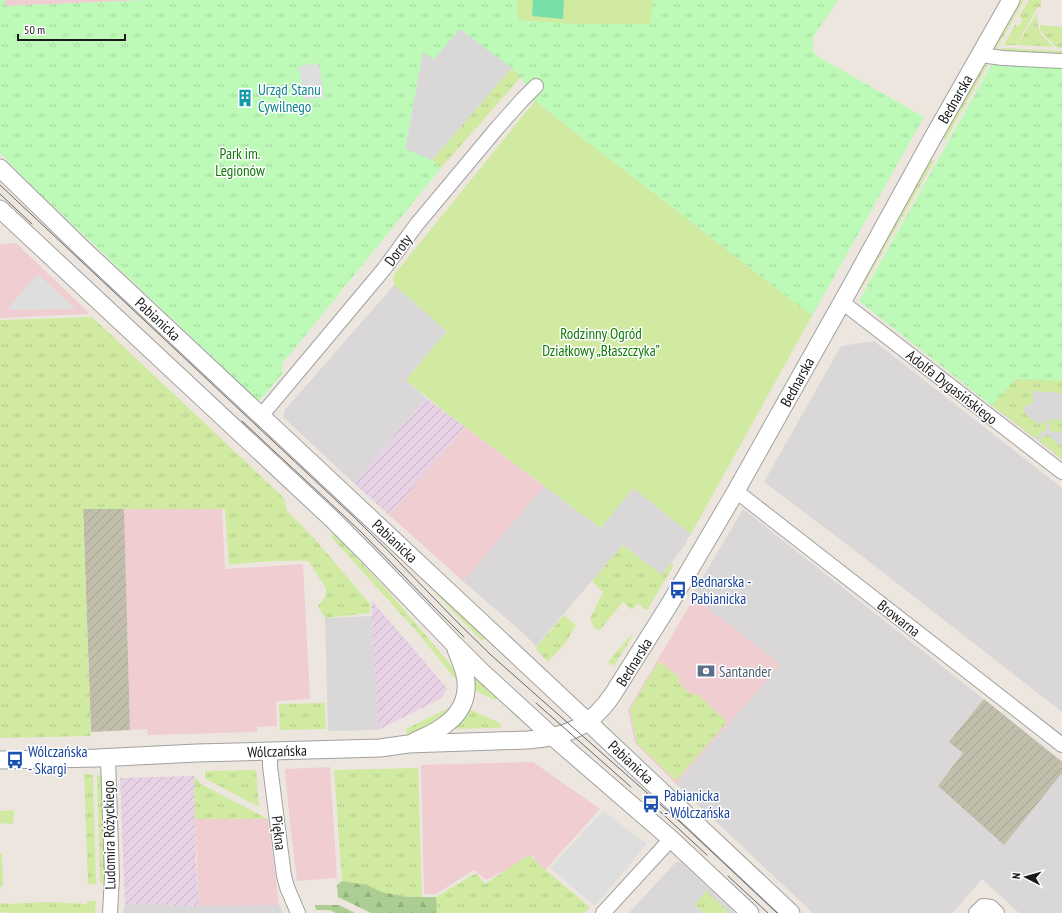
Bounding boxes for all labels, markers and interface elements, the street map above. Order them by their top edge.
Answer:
scale bar [18,16,125,42]
text: 50 m [24,22,45,37]
street label: Bednarska [933,71,977,127]
place label: Urząd Stanu Cywilnego [258,80,321,116]
building icon: Urząd Stanu Cywilnego [235,88,255,108]
park label: Park im. Legionów [215,144,265,180]
street label: Doroty [380,230,416,270]
street label: Pabianicka [131,293,185,345]
park label: Rodzinny Ogród Działkowy „Błaszczyka” [542,324,660,360]
street label: Adolfa Dygasińskiego [903,345,1001,429]
street label: Bednarska [776,354,818,410]
street label: Pabianicka [368,515,422,567]
place label: Bednarska - Pabianicka [691,572,752,608]
bus stop icon: Bednarska - Pabianicka [668,580,688,600]
street label: Browarna [874,595,924,641]
street label: Bednarska [612,634,656,690]
bank icon: Santander [696,661,716,681]
place label: Santander [719,662,772,681]
street label: Pabianicka [604,736,658,788]
street label: Wólczańska [247,740,307,762]
place label: Wólczańska - Skargi [28,742,88,778]
bus stop icon: Wólczańska - Skargi [5,750,25,770]
street label: Ludomira Różyckiego [99,780,119,890]
place label: Pabianicka - Wólczańska [664,786,730,822]
bus stop icon: Pabianicka - Wólczańska [641,794,661,814]
street label: Piękna [267,815,291,851]
north arrow [1006,857,1046,897]
text: N [1009,872,1023,880]

